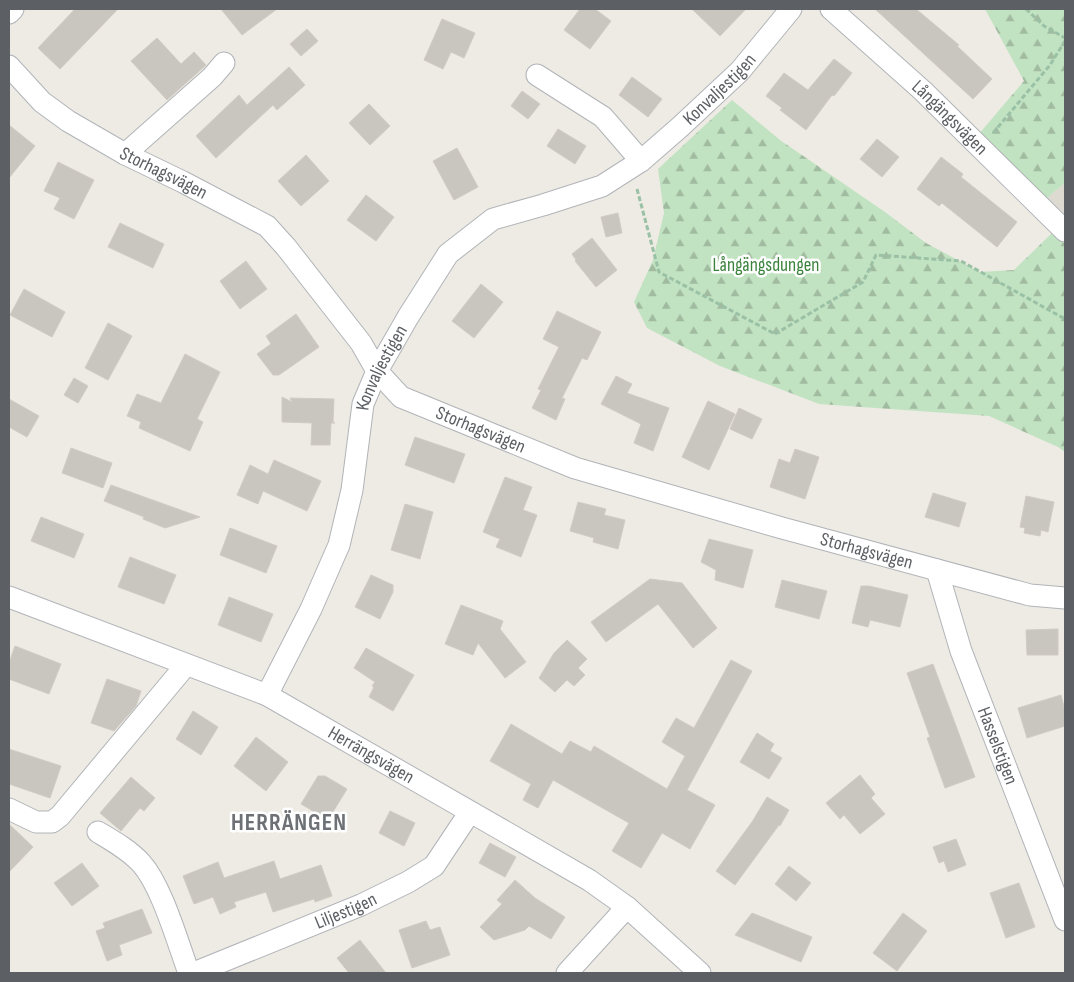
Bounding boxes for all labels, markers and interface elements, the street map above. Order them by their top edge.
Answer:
street label: Konvaljestigen [678,49,761,130]
street label: Långängsvägen [907,75,993,160]
street label: Storhagsvägen [116,142,211,204]
park label: Långängsdungen [713,254,819,277]
street label: Konvaljestigen [351,321,412,412]
street label: Storhagsvägen [433,401,529,458]
street label: Storhagsvägen [818,527,915,574]
street label: Hasselstigen [972,704,1023,788]
street label: Herrängsvägen [324,721,418,789]
district label: HERRÄNGEN [231,808,347,837]
street label: Liljestigen [311,888,381,934]

